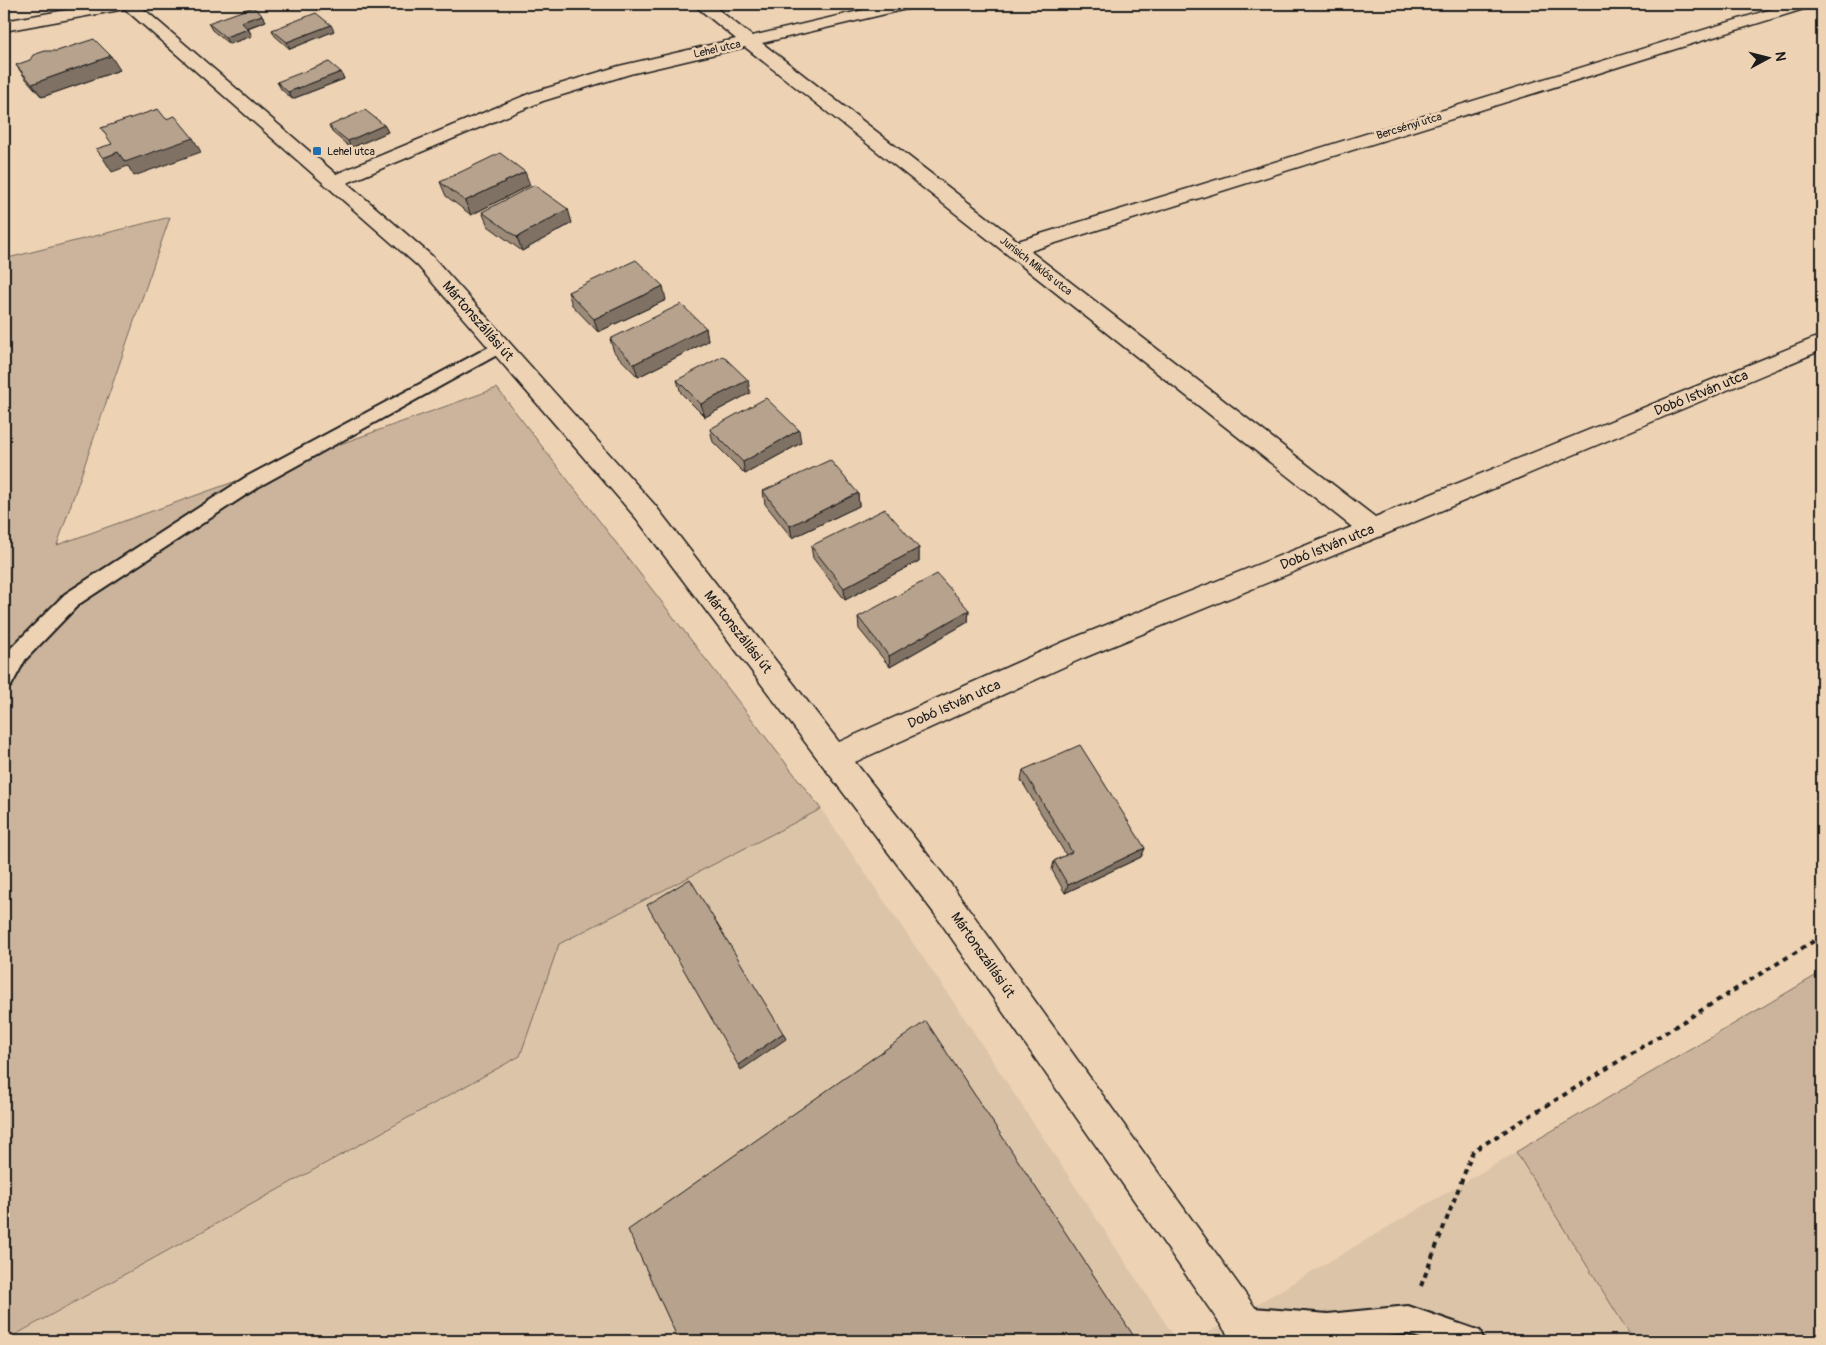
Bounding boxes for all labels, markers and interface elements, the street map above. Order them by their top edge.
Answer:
north arrow [1744,32,1794,82]
street label: Lehel utca [692,37,742,61]
text: N [1771,51,1789,62]
street label: Bercsényi utca [1375,110,1443,142]
marker: Lehel utca [311,145,323,157]
place label: Lehel utca [327,145,375,158]
street label: Jurisich Miklós utca [997,234,1075,298]
street label: Mártonszállási út [439,278,518,365]
street label: Dobó István utca [1652,366,1750,420]
street label: Dobó István utca [1278,520,1376,574]
street label: Mártonszállási út [700,587,776,677]
street label: Dobó István utca [905,676,1003,732]
street label: Mártonszállási út [947,909,1019,1001]

